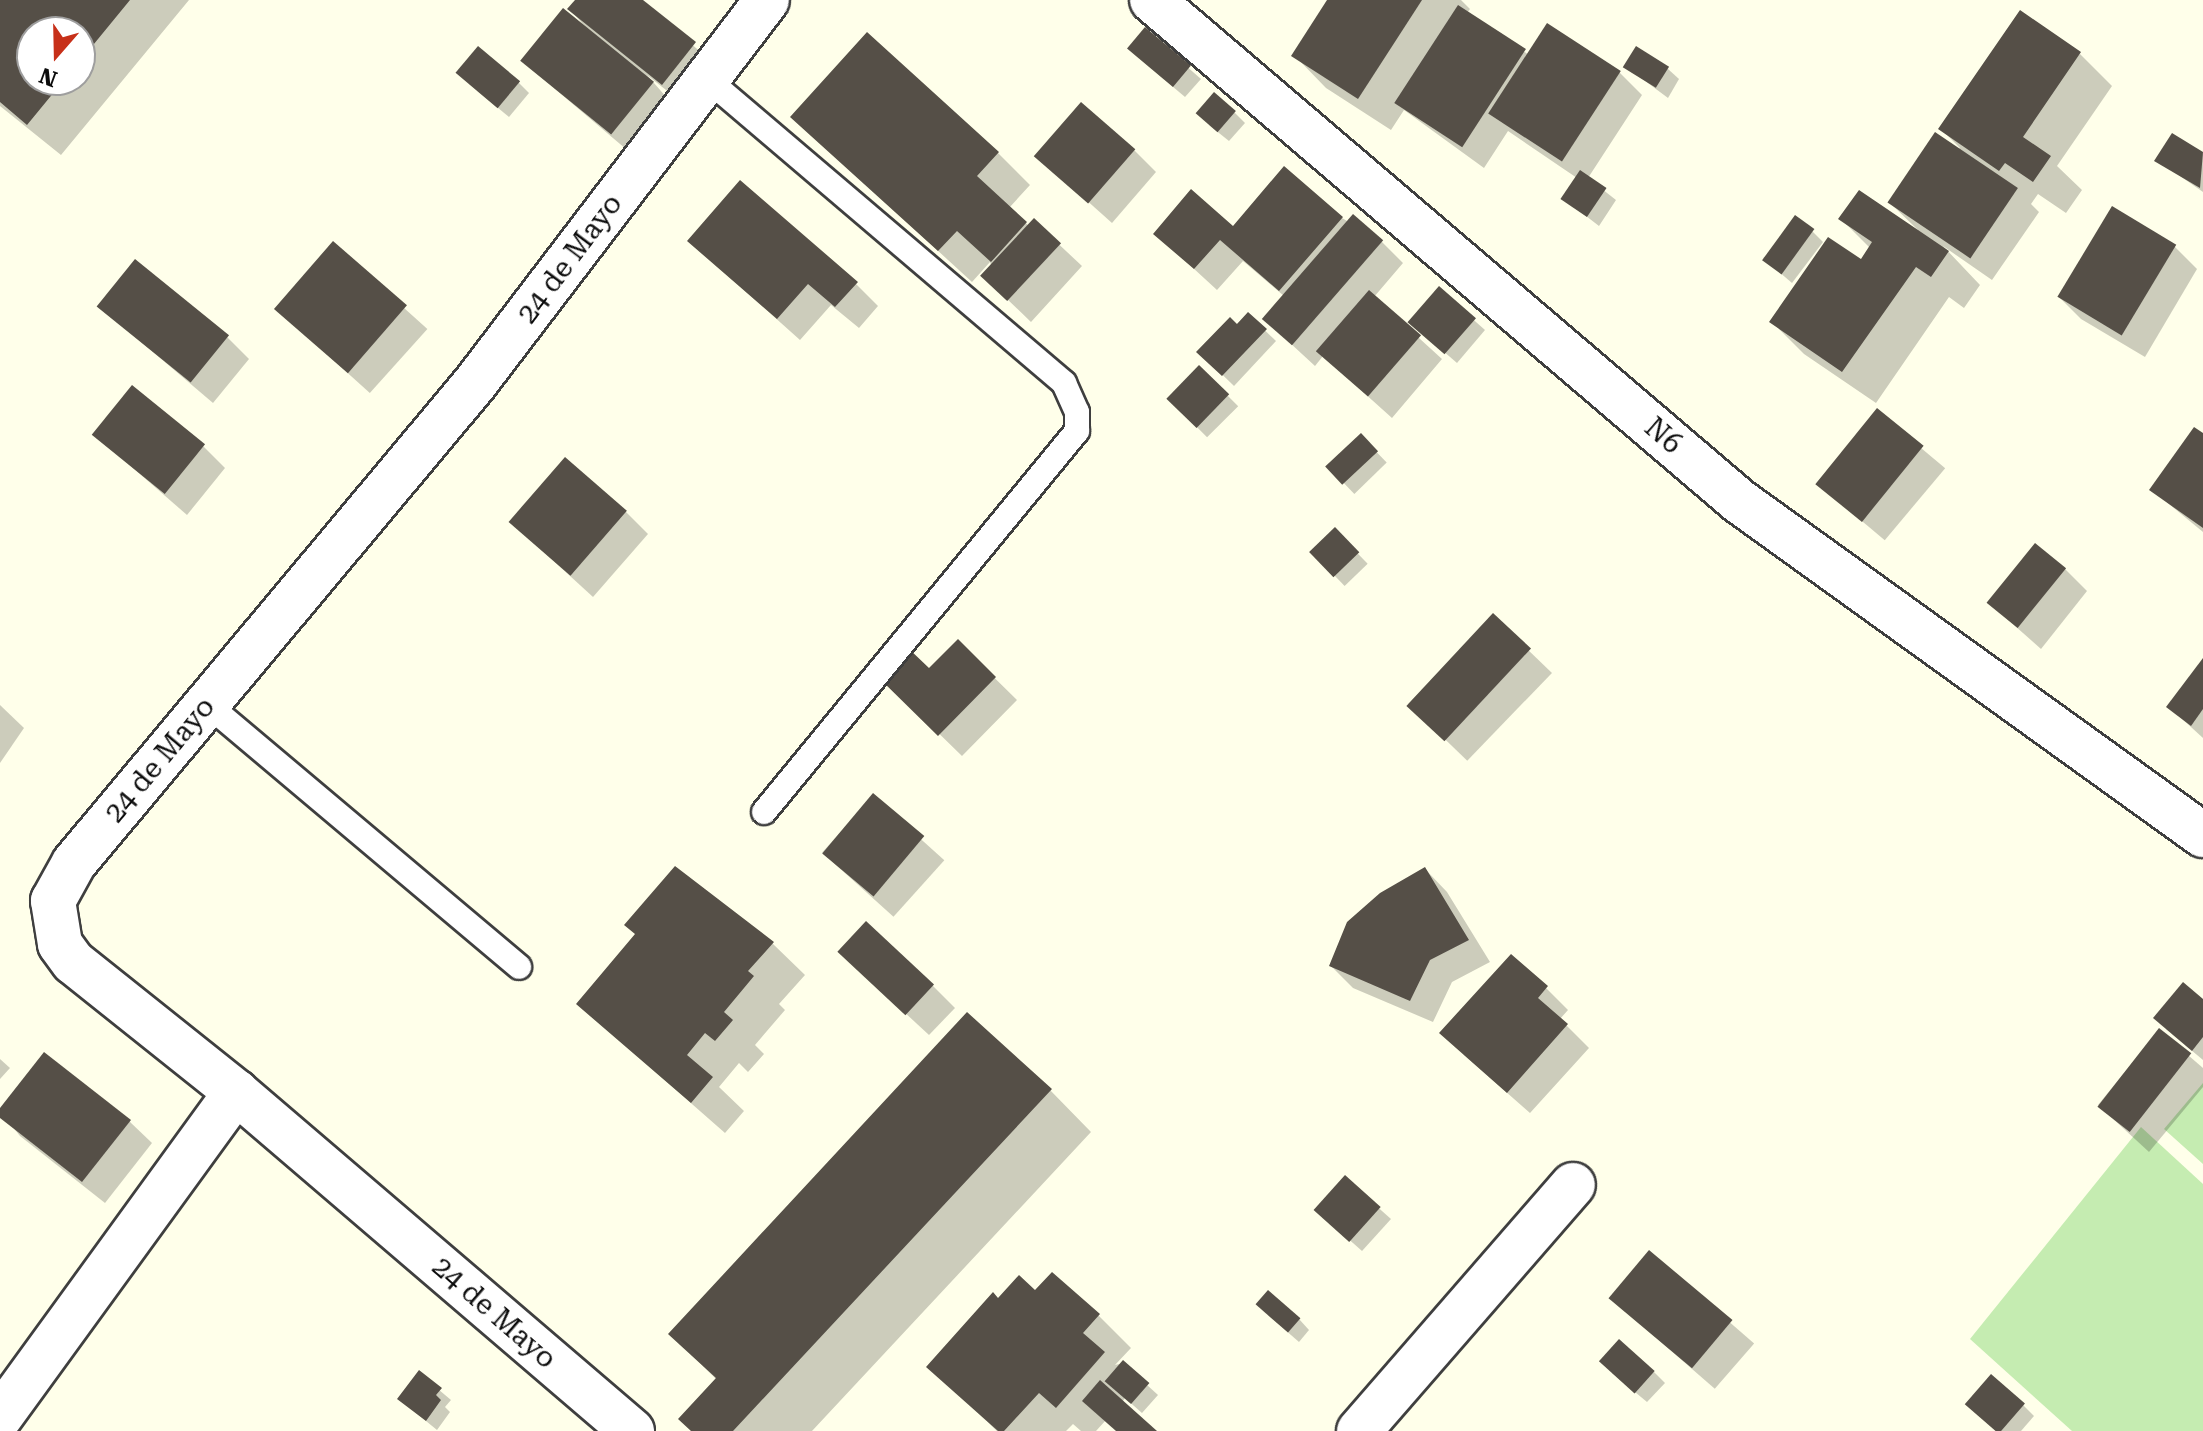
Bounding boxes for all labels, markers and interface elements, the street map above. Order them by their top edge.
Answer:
north arrow [16,16,96,96]
text: N [36,63,61,92]
street label: 24 de Mayo [511,188,629,330]
street label: N6 [1638,411,1688,461]
street label: 24 de Mayo [98,691,222,829]
street label: 24 de Mayo [425,1250,563,1376]

